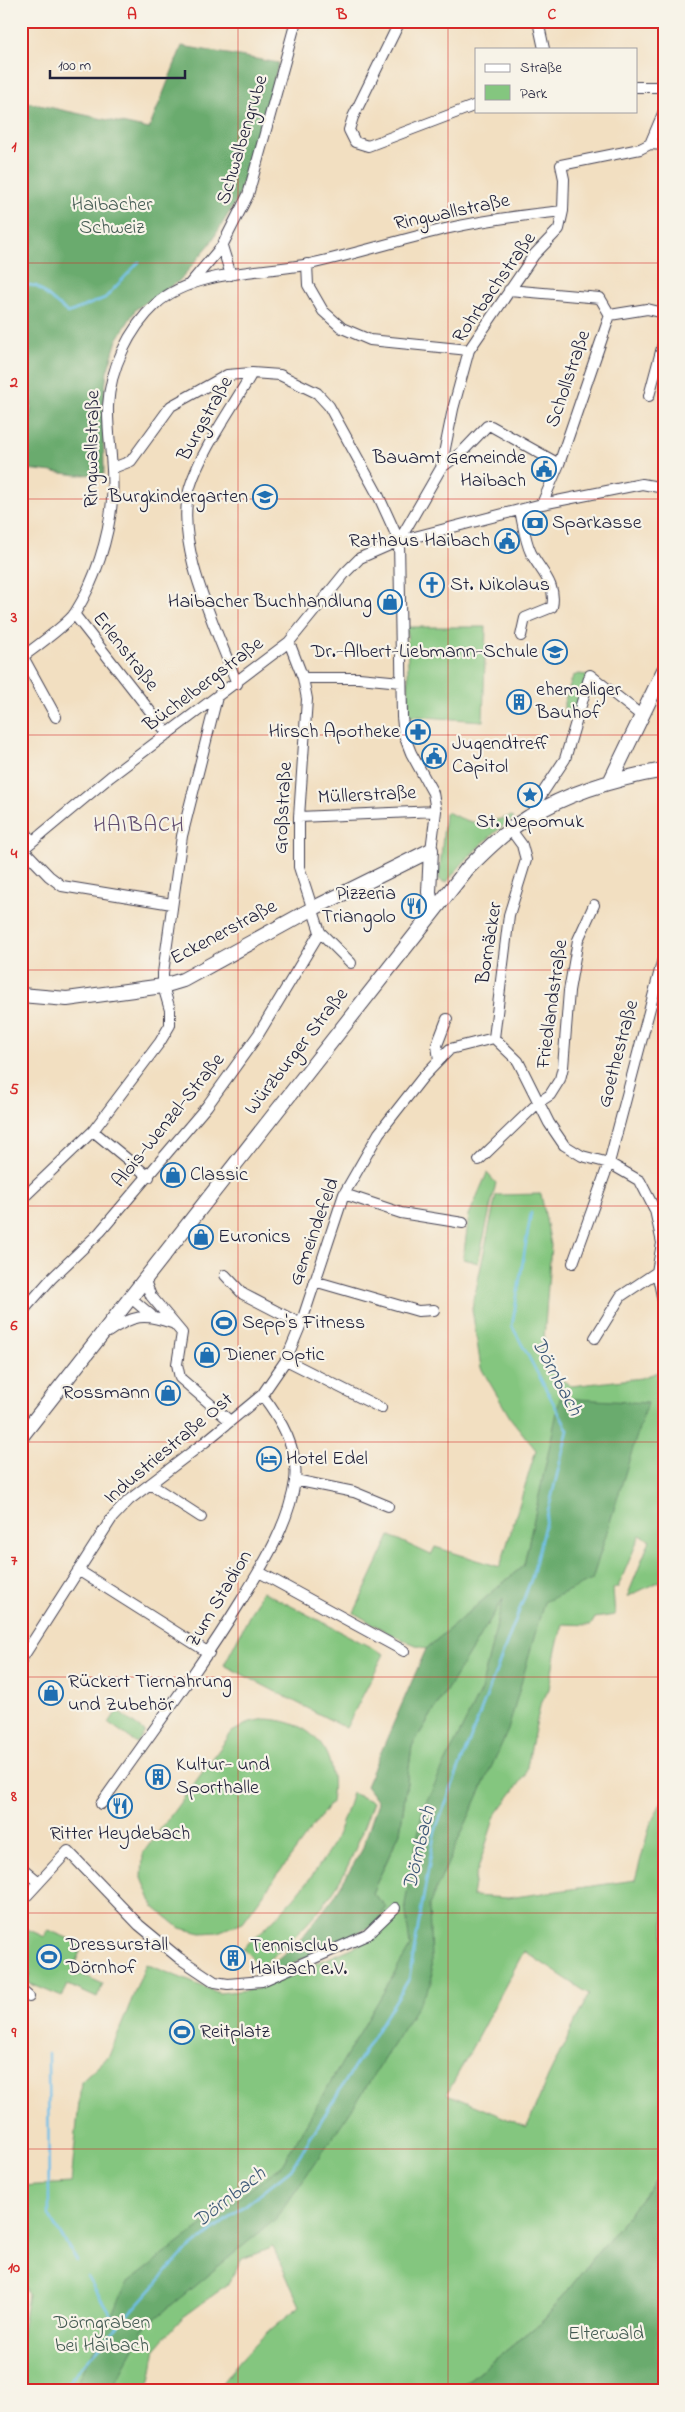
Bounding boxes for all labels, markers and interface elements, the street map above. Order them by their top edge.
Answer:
text: A [127,3,137,27]
text: B [336,3,348,27]
text: C [548,3,557,27]
scale bar [50,48,185,80]
legend [475,48,638,112]
text: 100 m [58,55,91,77]
text: Straße [520,57,562,79]
street label: Schwalbengrube [210,72,277,209]
text: Park [520,83,548,105]
text: 1 [11,135,17,159]
street label: Ringwallstraße [392,187,513,240]
park label: Haibacher Schweiz [72,191,153,243]
street label: Rohrbachstraße [446,227,544,349]
street label: Schollstraße [539,326,599,431]
text: 2 [9,371,18,395]
street label: Burgstraße [170,371,242,468]
street label: Ringwallstraße [77,390,110,508]
place label: Bauamt Gemeinde Haibach [372,444,526,496]
public building icon: Bauamt Gemeinde Haibach [531,456,557,482]
place label: Burgkindergarten [108,483,248,513]
school or university icon: Burgkindergarten [252,484,278,510]
place label: Sparkasse [552,509,642,538]
bank icon: Sparkasse [522,510,548,536]
place label: Rathaus Haibach [349,527,490,556]
public building icon: Rathaus Haibach [494,528,520,554]
place label: St. Nikolaus [450,571,550,600]
church icon: St. Nikolaus [419,572,445,598]
place label: Haibacher Buchhandlung [168,588,372,618]
shop icon: Haibacher Buchhandlung [377,589,403,615]
text: 3 [10,606,18,630]
street label: Erlenstraße [85,606,165,698]
street label: Büchelbergstraße [137,630,271,741]
place label: Dr.-Albert-Liebmann-Schule [310,638,538,667]
school or university icon: Dr.-Albert-Liebmann-Schule [542,639,568,665]
place label: ehemaliger Bauhof [535,676,622,728]
building icon: ehemaliger Bauhof [506,689,532,715]
place label: Hirsch Apotheke [269,718,400,747]
pharmacy icon: Hirsch Apotheke [405,719,431,745]
place label: Jugendtreff Capitol [452,730,549,782]
public building icon: Jugendtreff Capitol [421,743,447,769]
street label: Großstraße [267,761,301,855]
street label: Müllerstraße [317,779,417,813]
place icon: St. Nepomuk [517,782,543,808]
place label: St. Nepomuk [476,808,584,837]
district label: HAIBACH [93,810,185,842]
text: 4 [10,842,18,866]
place label: Pizzeria Triangolo [322,880,396,933]
street label: Eckenerstraße [166,893,283,973]
restaurant icon: Pizzeria Triangolo [401,893,427,919]
street label: Bornäcker [469,899,511,987]
street label: Friedlandstraße [529,938,576,1071]
street label: Würzburger Straße [238,982,357,1123]
street label: Goethestraße [591,997,647,1111]
street label: Alois-Wenzel-Straße [106,1047,232,1195]
text: 5 [9,1078,19,1102]
place label: Classic [190,1161,248,1190]
shop icon: Classic [160,1162,186,1188]
street label: Gemeindefeld [282,1174,348,1290]
place label: Euronics [218,1223,291,1252]
shop icon: Euronics [188,1224,214,1250]
place label: Sepp's Fitness [242,1309,365,1338]
sports icon: Sepp's Fitness [211,1310,237,1336]
text: 6 [9,1314,18,1338]
water label: Dörnbach [523,1332,590,1422]
place label: Diener Optic [223,1341,325,1370]
shop icon: Diener Optic [194,1342,220,1368]
place label: Rossmann [62,1379,150,1408]
shop icon: Rossmann [155,1380,181,1406]
street label: Industriestraße Ost [98,1386,240,1512]
place label: Hotel Edel [286,1445,368,1474]
hotel icon: Hotel Edel [256,1446,282,1472]
street label: Zum Stadion [180,1545,260,1653]
text: 7 [11,1549,18,1573]
place label: Rückert Tiernahrung und Zubehör [68,1668,232,1720]
shop icon: Rückert Tiernahrung und Zubehör [38,1680,64,1706]
place label: Kultur- und Sporthalle [176,1751,270,1803]
building icon: Kultur- und Sporthalle [145,1764,171,1790]
text: 8 [10,1785,17,1809]
restaurant icon: Ritter Heydebach [107,1793,133,1819]
water label: Dörnbach [396,1802,444,1893]
place label: Ritter Heydebach [50,1820,190,1849]
place label: Dressurstall Dörnhof [65,1931,168,1983]
place label: Tennisclub Haibach e.V. [250,1932,347,1984]
sports icon: Dressurstall Dörnhof [36,1944,62,1970]
building icon: Tennisclub Haibach e.V. [220,1945,246,1971]
place label: Reitplatz [200,2018,270,2047]
sports icon: Reitplatz [169,2019,195,2045]
text: 9 [11,2021,17,2045]
water label: Dörnbach [187,2159,273,2236]
text: 10 [8,2256,20,2280]
park label: Dörngraben bei Haibach [53,2309,150,2361]
park label: Elterwald [568,2320,644,2349]

